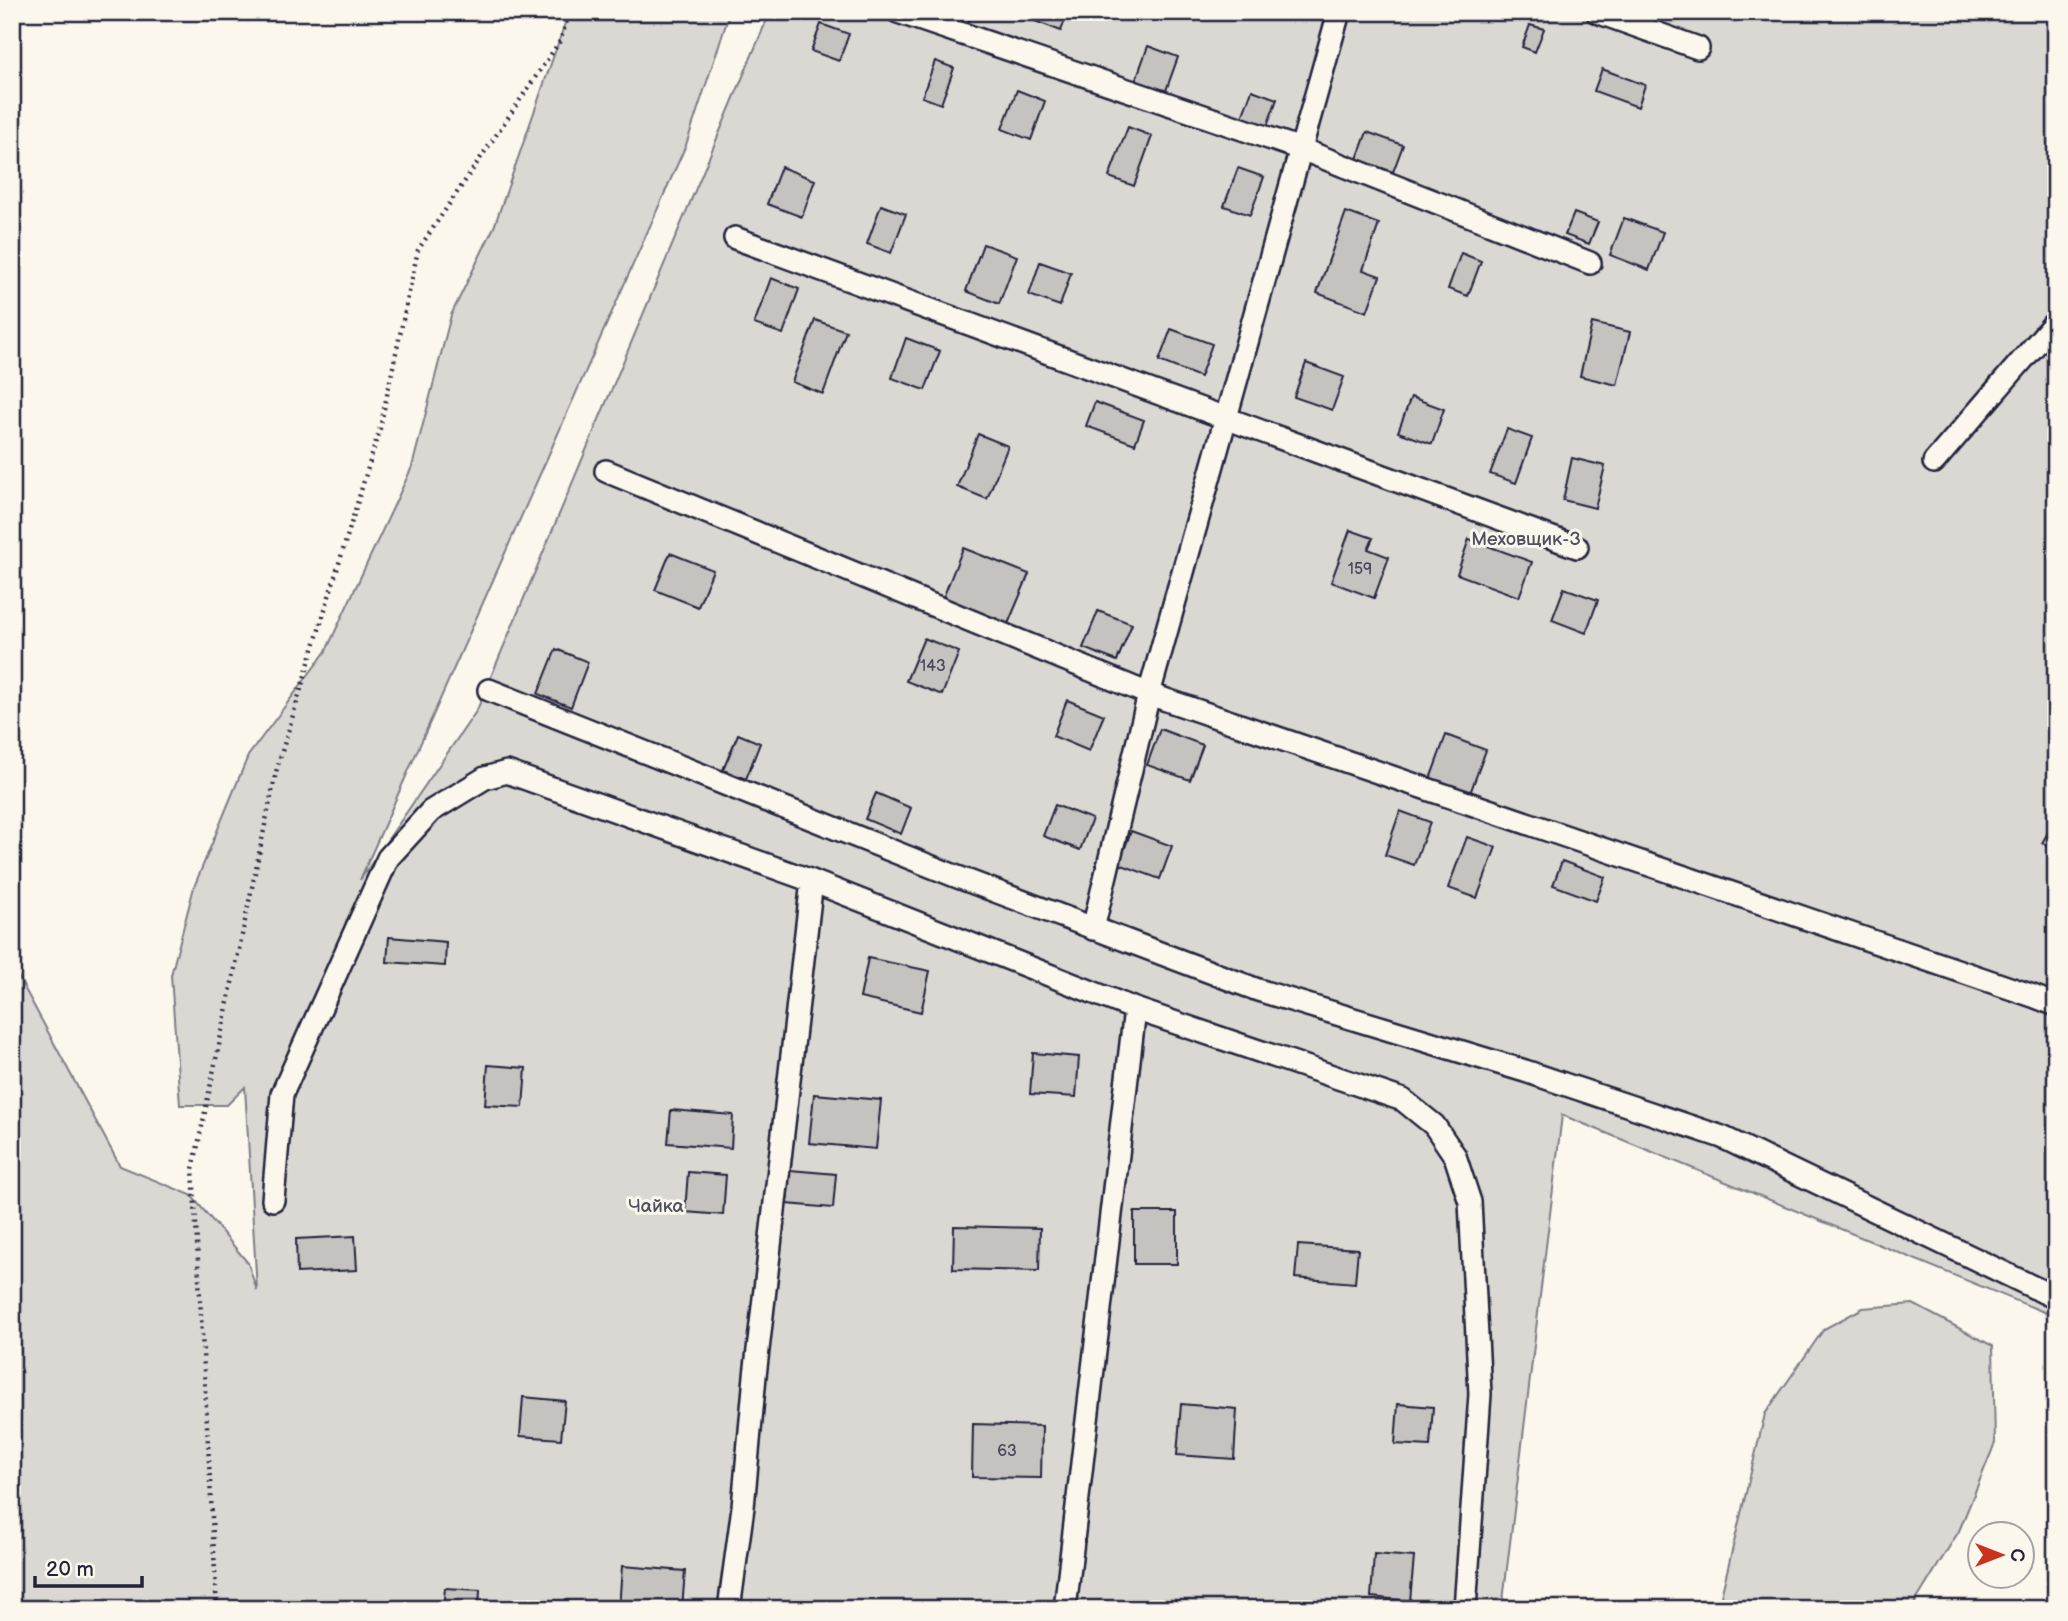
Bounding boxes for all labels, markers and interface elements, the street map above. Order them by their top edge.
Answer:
park label: Меховщик-3 [1471,528,1581,551]
house number: 159 [1348,560,1372,579]
house number: 143 [920,657,946,676]
park label: Чайка [628,1195,684,1218]
house number: 63 [997,1442,1017,1461]
north arrow [1966,1520,2036,1590]
scale bar [35,1544,142,1588]
text: С [2005,1548,2028,1562]
text: 20 m [46,1557,94,1582]

